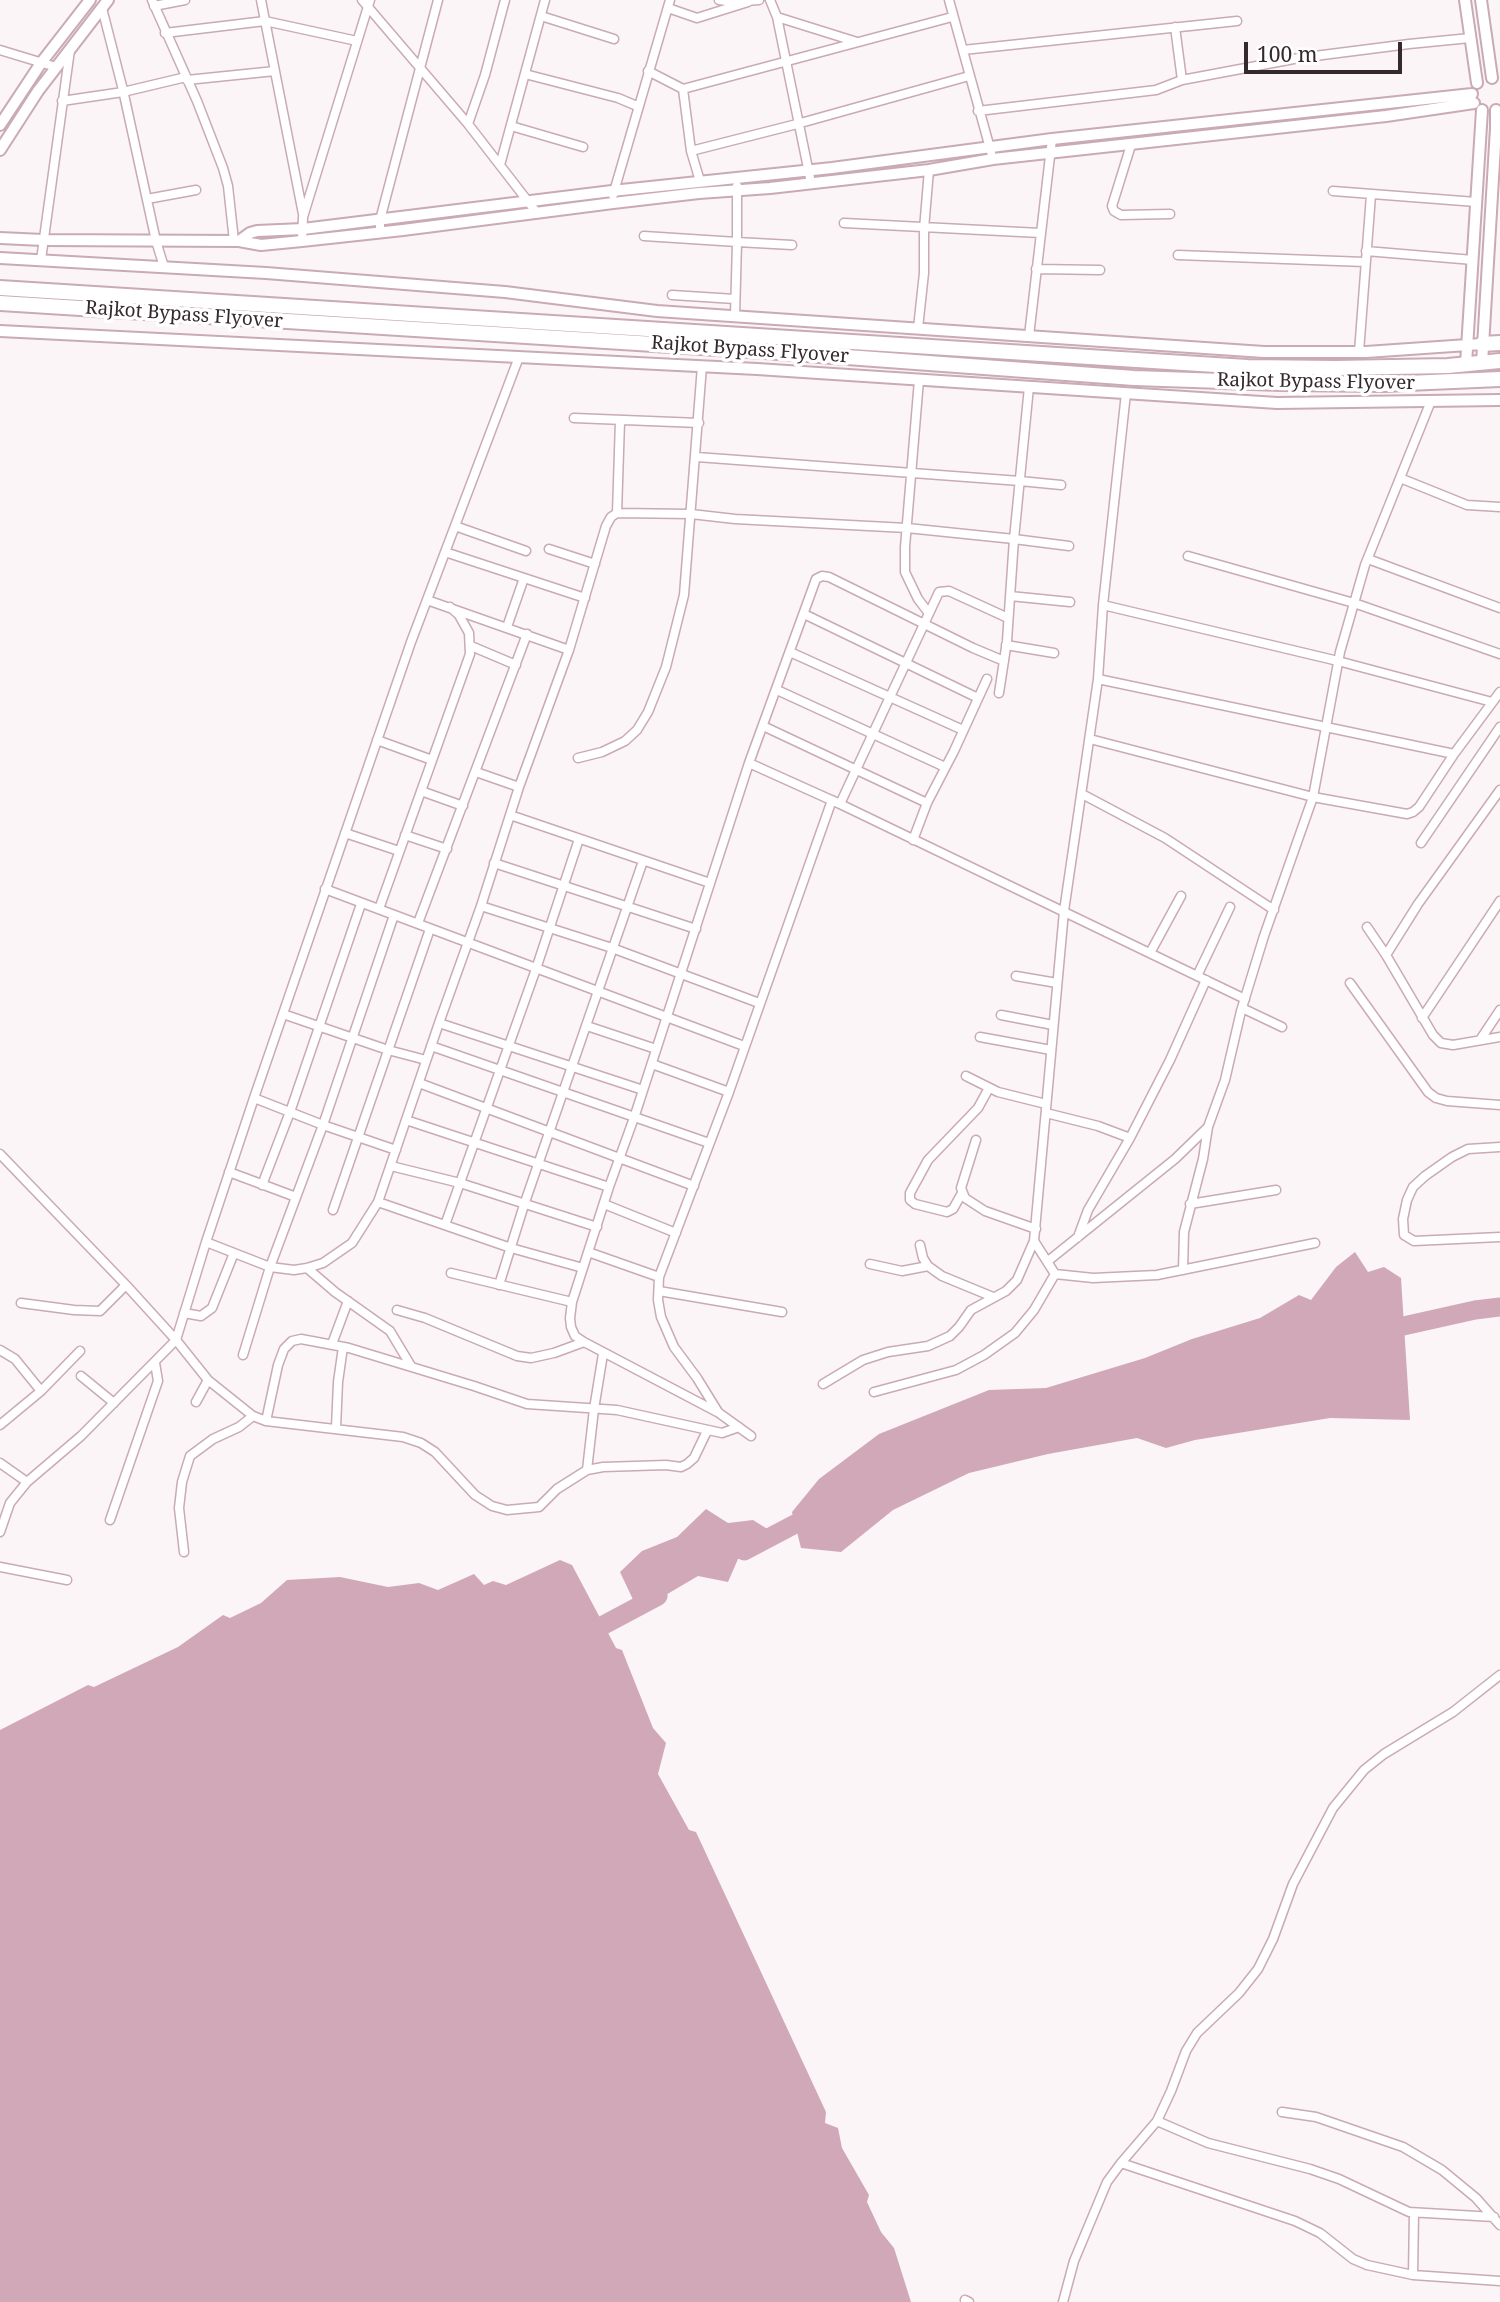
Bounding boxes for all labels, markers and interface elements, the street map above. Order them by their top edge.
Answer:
scale bar [1248,28,1406,72]
text: 100 m [1257,40,1318,68]
street label: Rajkot Bypass Flyover [84,297,284,333]
street label: Rajkot Bypass Flyover [650,332,850,368]
street label: Rajkot Bypass Flyover [1217,369,1415,395]

